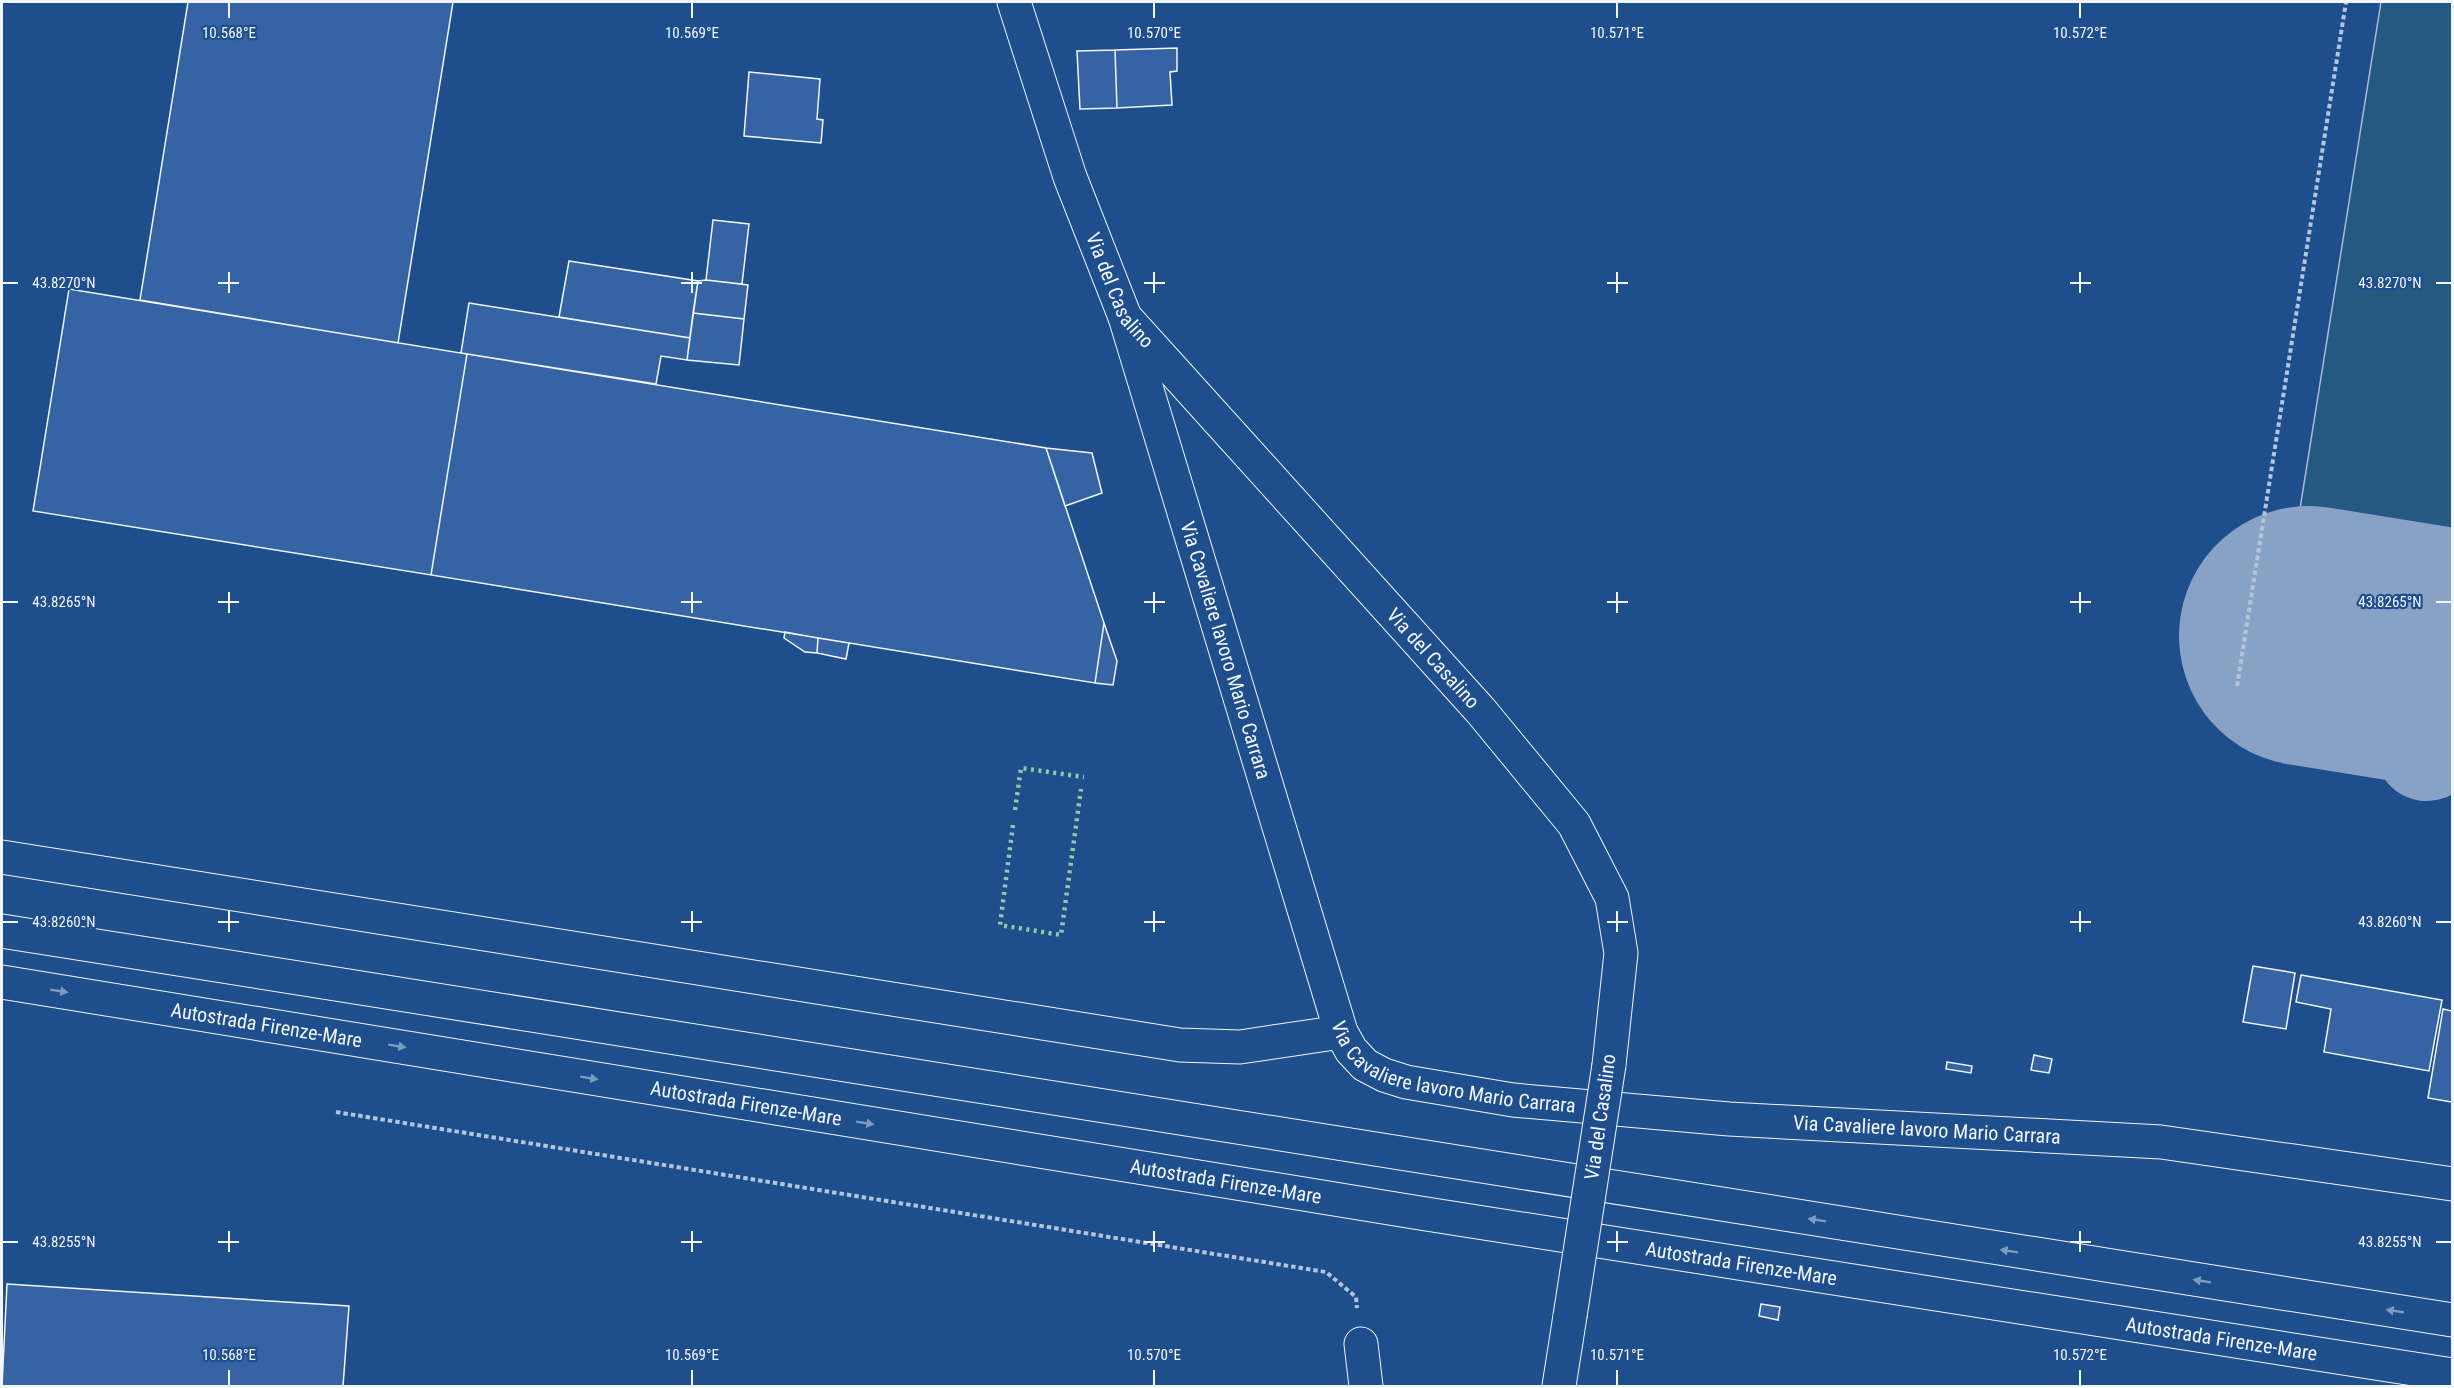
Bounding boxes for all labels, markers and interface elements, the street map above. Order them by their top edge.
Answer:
text: 10.568°E [202,24,256,42]
text: 10.569°E [665,24,719,42]
text: 10.570°E [1127,24,1181,42]
text: 10.571°E [1590,24,1644,42]
text: 10.572°E [2053,24,2107,42]
street label: Via del Casalino [1081,229,1159,353]
text: 43.8270°N [32,274,96,292]
text: 43.8270°N [2358,274,2422,292]
street label: Via Cavaliere lavoro Mario Carrara [1175,518,1276,782]
text: 43.8265°N [32,593,96,611]
text: 43.8265°N [2358,593,2422,611]
street label: Via del Casalino [1382,603,1485,713]
text: 43.8260°N [32,913,96,931]
text: 43.8260°N [2358,913,2422,931]
one-way arrow [50,987,69,996]
street label: Autostrada Firenze-Mare [169,998,364,1052]
street label: Via Cavaliere lavoro Mario Carrara [1326,1018,1577,1117]
one-way arrow [387,1042,406,1051]
street label: Via del Casalino [1579,1052,1621,1182]
one-way arrow [580,1074,599,1083]
street label: Autostrada Firenze-Mare [649,1076,844,1131]
street label: Via Cavaliere lavoro Mario Carrara [1792,1110,2061,1149]
one-way arrow [855,1118,874,1127]
street label: Autostrada Firenze-Mare [1128,1154,1323,1209]
one-way arrow [1807,1216,1826,1225]
text: 43.8255°N [32,1233,96,1251]
text: 43.8255°N [2358,1233,2422,1251]
street label: Autostrada Firenze-Mare [1644,1237,1839,1290]
one-way arrow [2000,1246,2019,1255]
one-way arrow [2192,1276,2211,1285]
one-way arrow [2385,1306,2404,1315]
street label: Autostrada Firenze-Mare [2124,1312,2319,1366]
text: 10.568°E [202,1346,256,1364]
text: 10.569°E [665,1346,719,1364]
text: 10.570°E [1127,1346,1181,1364]
text: 10.571°E [1590,1346,1644,1364]
text: 10.572°E [2053,1346,2107,1364]

